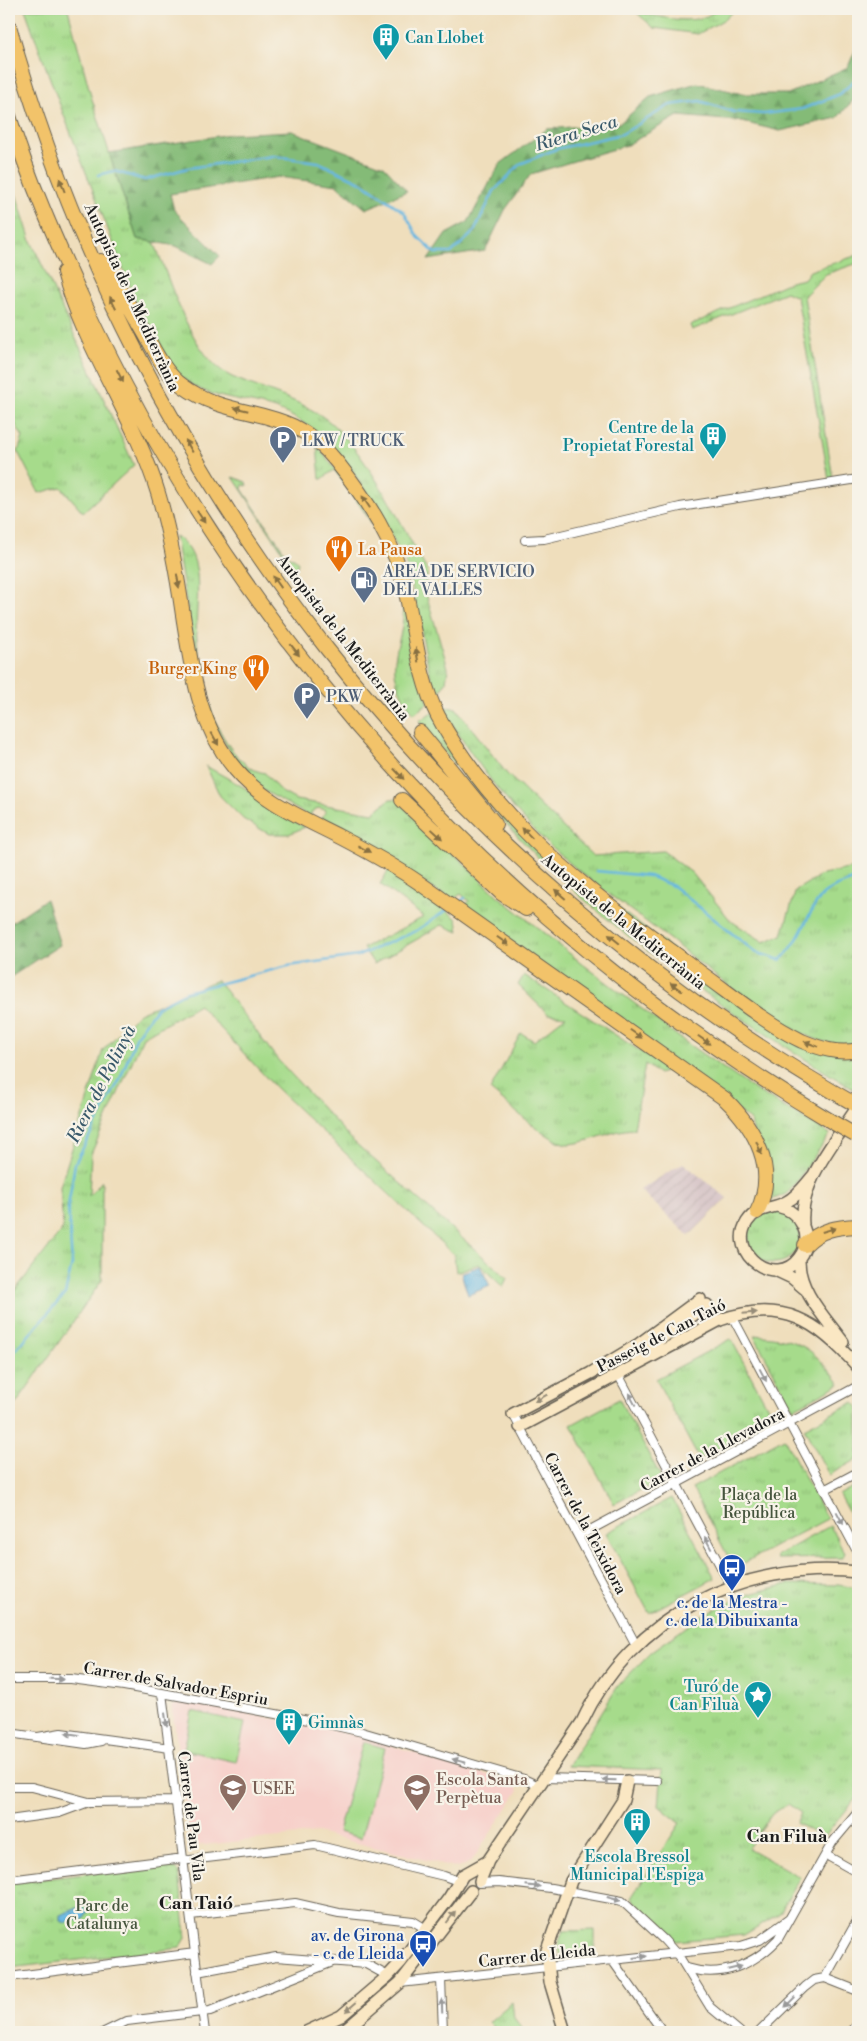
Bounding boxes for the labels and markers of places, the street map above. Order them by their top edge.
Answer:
building icon: Can Llobet [371,22,401,61]
place label: Can Llobet [405,28,484,48]
place label: Centre de la Propietat Forestal [563,418,695,456]
building icon: Centre de la Propietat Forestal [698,421,728,460]
parking icon: LKW / TRUCK [268,425,298,464]
place label: LKW / TRUCK [302,431,405,451]
restaurant icon: La Pausa [324,534,354,573]
place label: La Pausa [358,540,423,560]
place label: AREA DE SERVICIO DEL VALLES [382,562,535,600]
fuel station icon: AREA DE SERVICIO DEL VALLES [349,565,379,604]
restaurant icon: Burger King [241,653,271,692]
place label: Burger King [148,659,238,679]
parking icon: PKW [292,681,322,720]
place label: PKW [326,687,363,707]
bus stop icon: c. de la Mestra - c. de la Dibuixanta [717,1553,747,1592]
place label: c. de la Mestra - c. de la Dibuixanta [666,1593,799,1631]
place label: Turó de Can Filuà [670,1677,740,1715]
place icon: Turó de Can Filuà [743,1680,773,1719]
building icon: Gimnàs [274,1707,304,1746]
place label: Gimnàs [308,1713,364,1733]
place label: Escola Santa Perpètua [436,1770,529,1808]
school or university icon: USEE [218,1773,248,1812]
school or university icon: Escola Santa Perpètua [402,1773,432,1812]
place label: USEE [252,1779,295,1799]
building icon: Escola Bressol Municipal l'Espiga [622,1807,652,1846]
place label: Escola Bressol Municipal l'Espiga [570,1847,705,1885]
place label: av. de Girona - c. de Lleida [311,1926,405,1964]
bus stop icon: av. de Girona - c. de Lleida [408,1929,438,1968]

